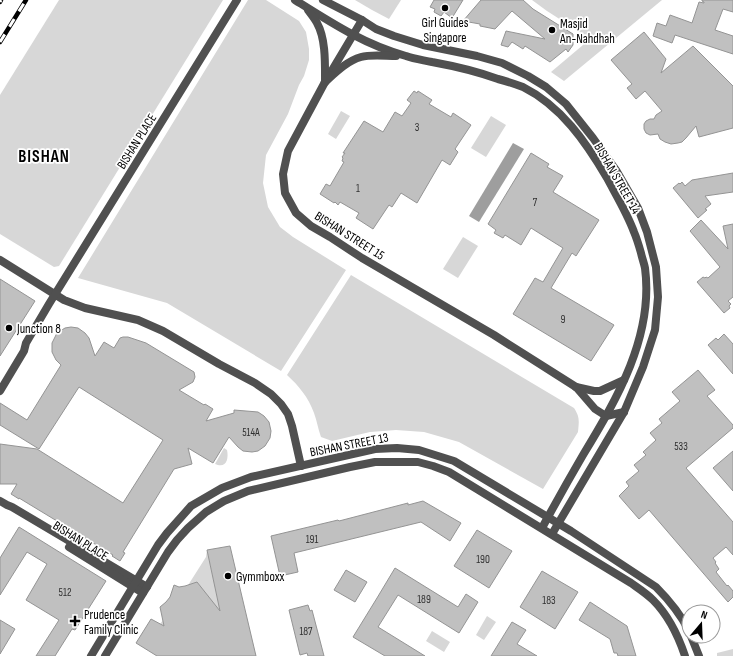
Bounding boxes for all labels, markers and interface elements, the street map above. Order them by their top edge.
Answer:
marker: Girl Guides Singapore [440,3,450,13]
place label: Girl Guides Singapore [422,15,469,46]
place label: Masjid An-Nahdhah [559,16,615,47]
marker: Masjid An-Nahdhah [547,25,557,35]
street label: BISHAN PLACE [114,111,160,172]
house number: 3 [415,121,420,134]
street label: BISHAN STREET 14 [590,140,644,217]
district label: BISHAN [18,147,70,167]
house number: 1 [356,182,360,195]
house number: 7 [533,196,538,209]
street label: BISHAN STREET 15 [312,208,387,264]
house number: 9 [561,313,566,326]
place label: Junction 8 [16,321,61,337]
marker: Junction 8 [4,323,14,333]
house number: 514A [242,426,260,439]
street label: BISHAN STREET 13 [309,430,390,460]
house number: 533 [674,440,688,453]
street label: BISHAN PLACE [50,518,111,564]
house number: 191 [306,533,318,546]
house number: 190 [476,553,490,566]
place label: Gymmboxx [236,569,285,585]
marker: Gymmboxx [223,571,233,581]
house number: 512 [59,586,72,599]
house number: 189 [417,593,431,606]
house number: 183 [542,594,556,607]
north arrow [681,604,721,644]
place label: Prudence Family Clinic [84,607,139,638]
text: N [699,608,709,622]
marker: Prudence Family Clinic [69,615,81,627]
house number: 187 [299,625,313,638]

